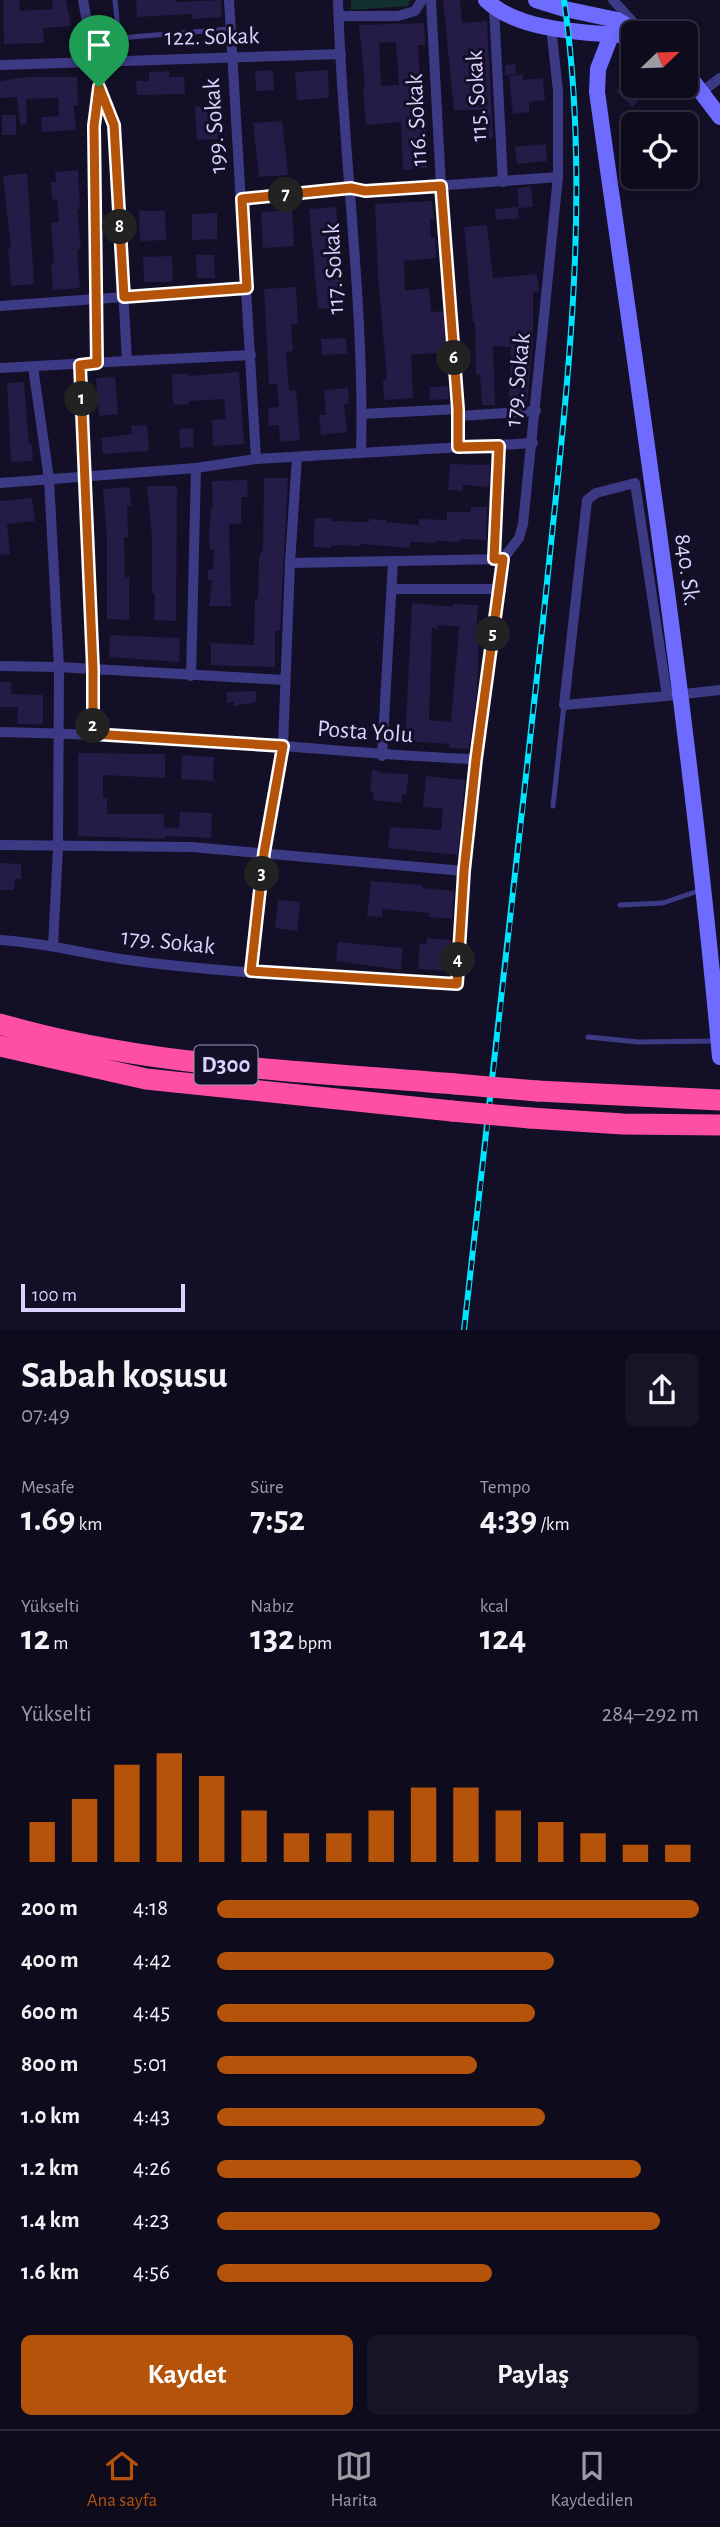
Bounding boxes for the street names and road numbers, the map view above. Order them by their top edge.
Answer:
street label: 122. Sokak [164,24,260,50]
street label: 115. Sokak [463,50,491,142]
street label: 116. Sokak [403,73,431,167]
street label: 199. Sokak [200,78,230,174]
street label: 117. Sokak [320,223,348,315]
street label: 179. Sokak [501,332,535,428]
street label: 840. Sk. [670,532,704,608]
street label: Posta Yolu [316,717,414,747]
street label: 179. Sokak [120,925,216,959]
road number: D300 [194,1046,258,1084]

